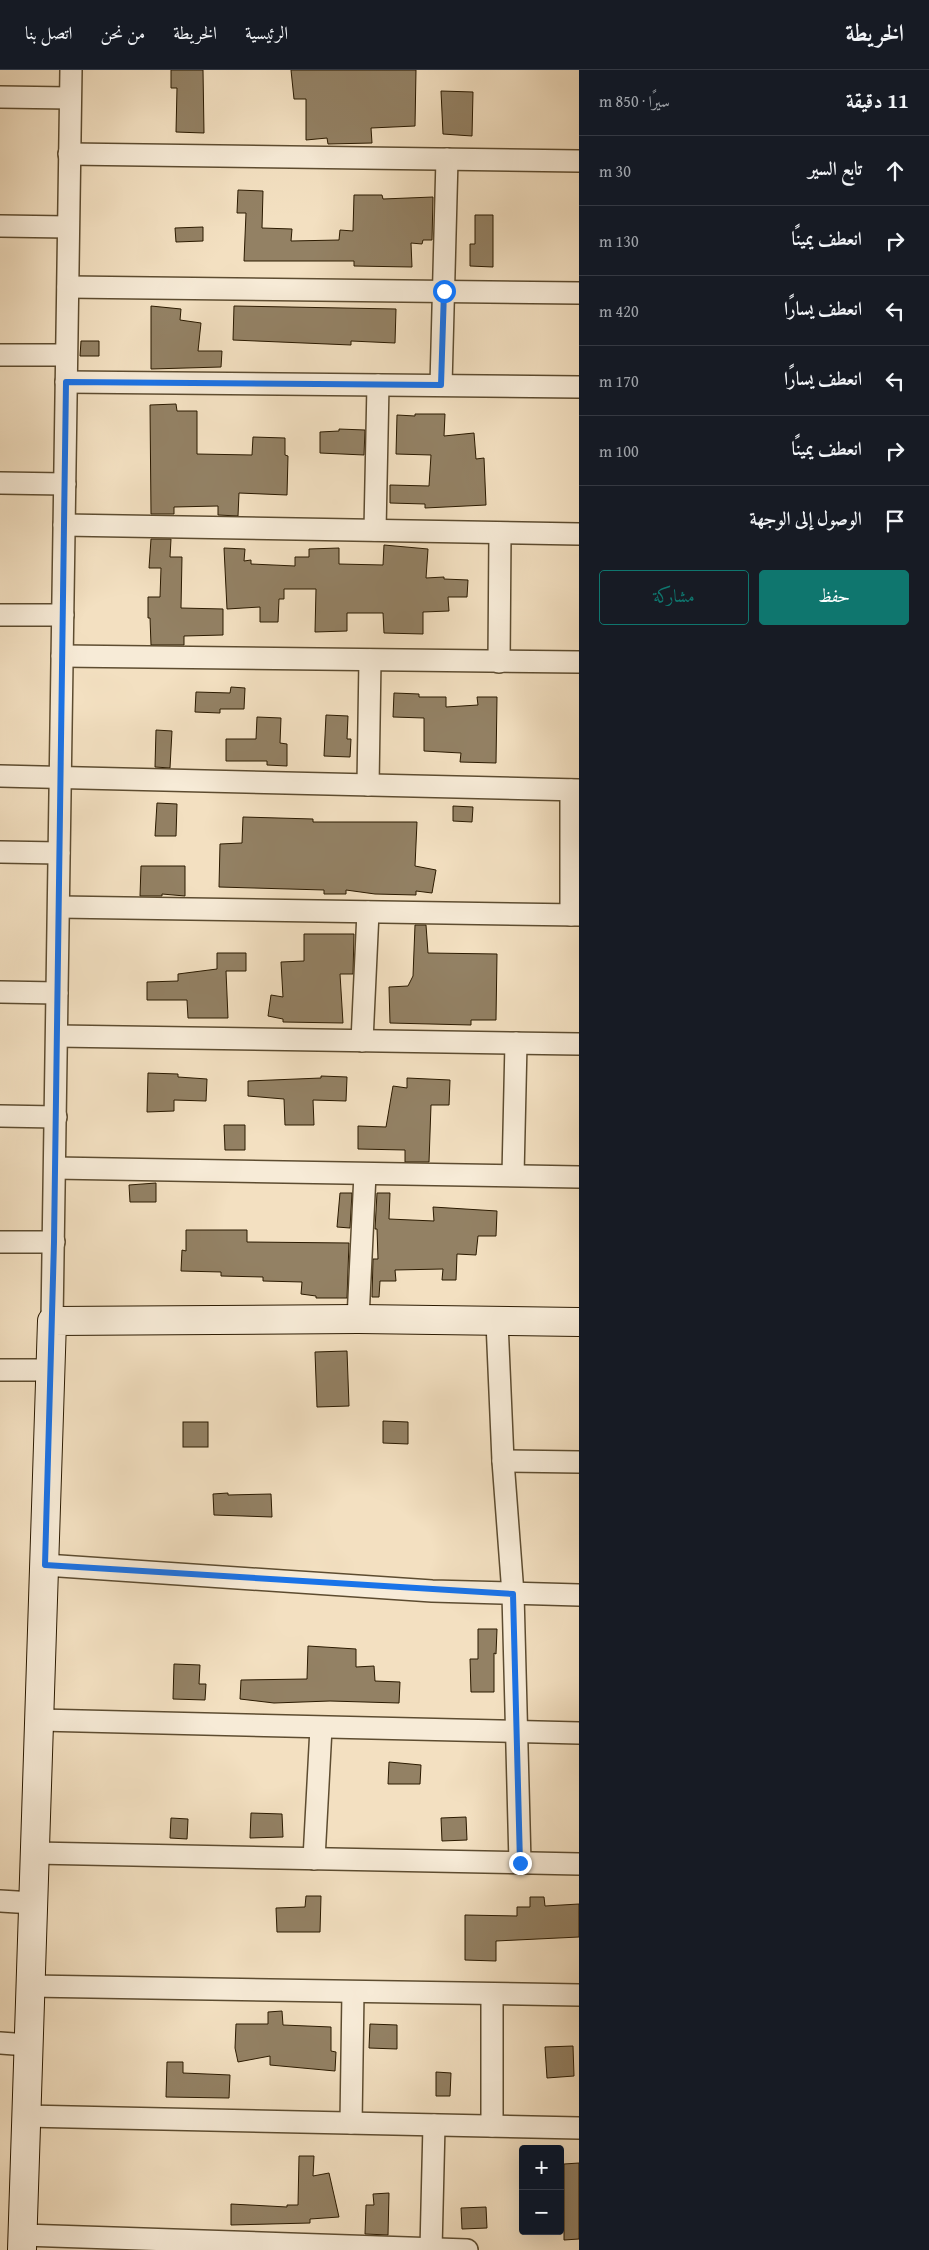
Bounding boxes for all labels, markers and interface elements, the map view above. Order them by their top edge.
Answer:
text: الخريطة [846,15,904,50]
text: اتصل بنا [25,19,72,46]
text: من نحن [100,19,145,46]
text: الخريطة [173,19,217,46]
text: الرئيسية [245,19,288,46]
text: 11 دقيقة [846,85,909,116]
text: سيرًا · 850 m [599,89,670,113]
text: تابع السير [808,154,862,182]
icon: ahead [881,157,909,185]
text: 30 m [599,159,631,183]
text: انعطف يمينًا [792,224,862,252]
icon: right [881,227,909,255]
text: 130 m [599,229,639,253]
route start [433,280,456,303]
text: انعطف يسارًا [784,294,862,322]
icon: left [881,297,909,325]
text: 420 m [599,299,639,323]
text: انعطف يسارًا [784,364,862,392]
icon: left [881,367,909,395]
text: 170 m [599,369,639,393]
text: انعطف يمينًا [792,434,862,462]
icon: right [881,437,909,465]
text: 100 m [599,439,639,463]
text: الوصول إلى الوجهة [750,504,862,532]
icon: arrive [881,507,909,535]
button: مشاركة [599,570,749,625]
button: حفظ [759,570,909,625]
route end [509,1852,532,1875]
map controls [519,2145,564,2235]
button: + [519,2145,564,2190]
button: − [519,2190,564,2235]

